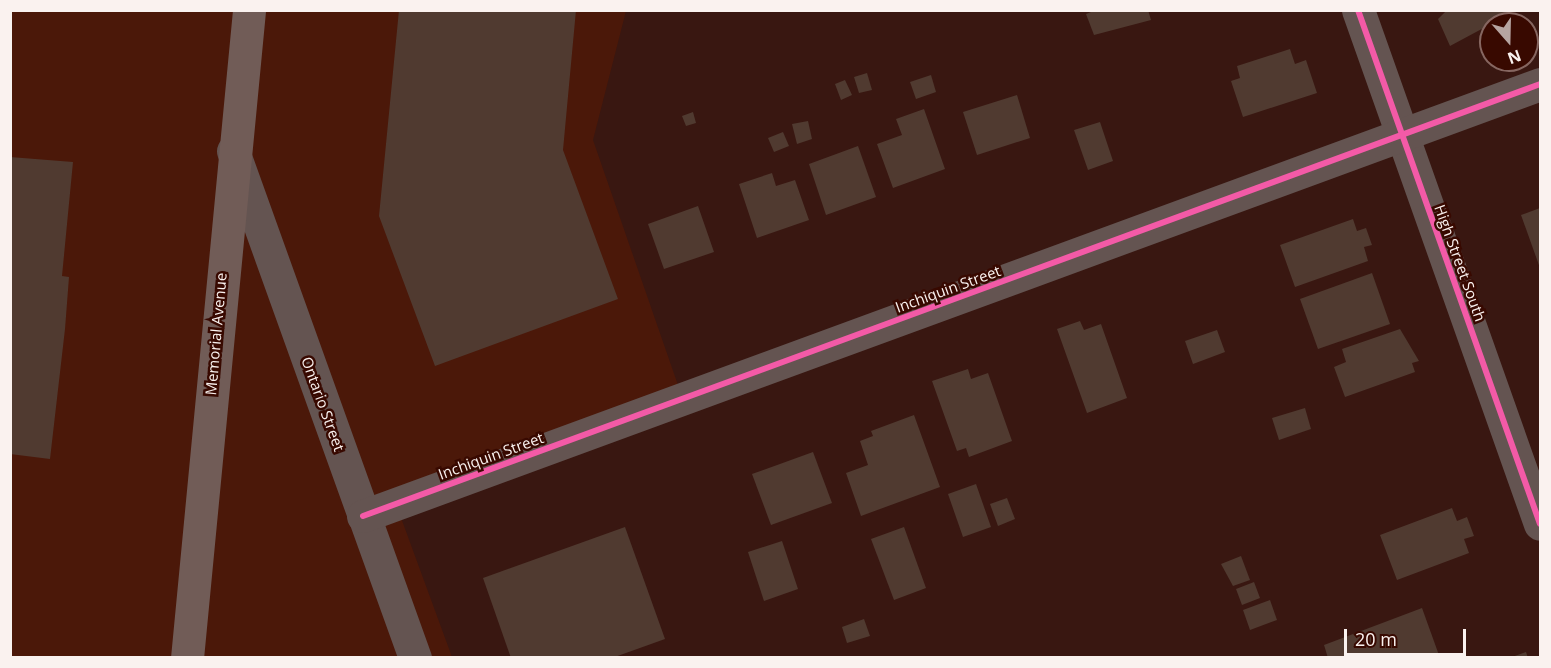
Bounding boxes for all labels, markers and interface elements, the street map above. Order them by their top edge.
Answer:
north arrow [1479,12,1539,72]
text: N [1505,44,1524,70]
street label: High Street South [1431,202,1489,324]
street label: Inchiquin Street [893,262,1003,316]
street label: Memorial Avenue [202,272,230,396]
street label: Ontario Street [298,354,348,454]
street label: Inchiquin Street [436,429,546,483]
scale bar [1347,617,1468,655]
text: 20 m [1355,627,1397,651]

